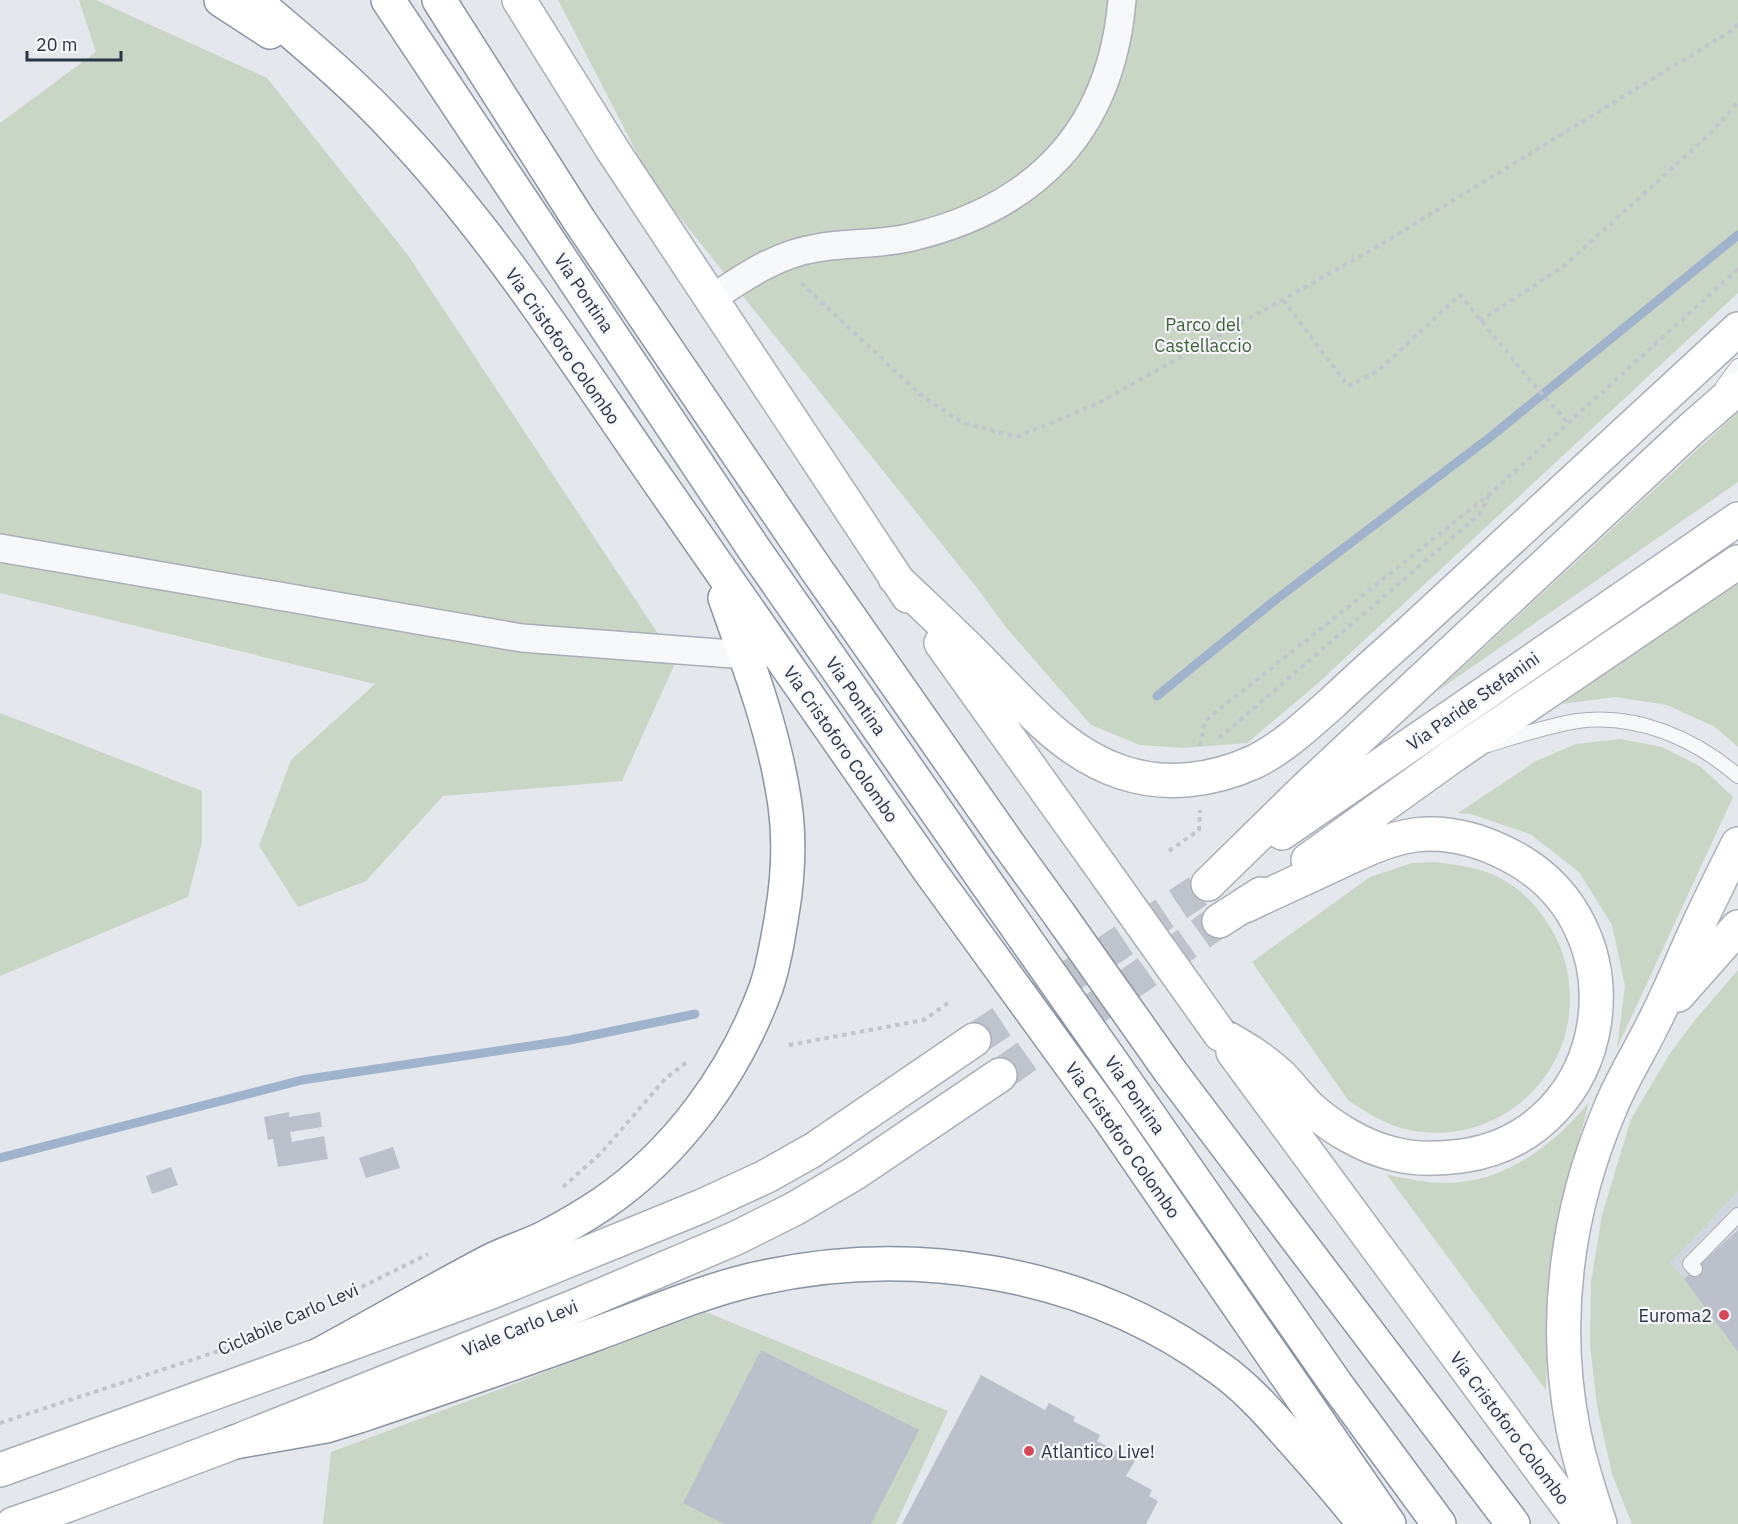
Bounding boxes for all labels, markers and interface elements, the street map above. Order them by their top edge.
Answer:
scale bar [27,24,122,62]
text: 20 m [36,33,78,56]
street label: Via Pontina [549,249,619,337]
street label: Via Cristoforo Colombo [500,263,626,429]
park label: Parco del Castellaccio [1154,313,1252,357]
street label: Via Paride Stefanini [1402,647,1544,755]
street label: Via Pontina [821,652,892,740]
street label: Via Cristoforo Colombo [778,661,904,827]
street label: Via Pontina [1100,1051,1171,1139]
street label: Via Cristoforo Colombo [1060,1057,1186,1223]
street label: Ciclabile Carlo Levi [214,1278,362,1360]
street label: Viale Carlo Levi [459,1294,581,1362]
place label: Euroma2 [1639,1304,1712,1327]
marker: Euroma2 [1717,1308,1731,1322]
street label: Via Cristoforo Colombo [1445,1347,1575,1509]
place label: Atlantico Live! [1041,1440,1155,1463]
marker: Atlantico Live! [1022,1444,1036,1458]

